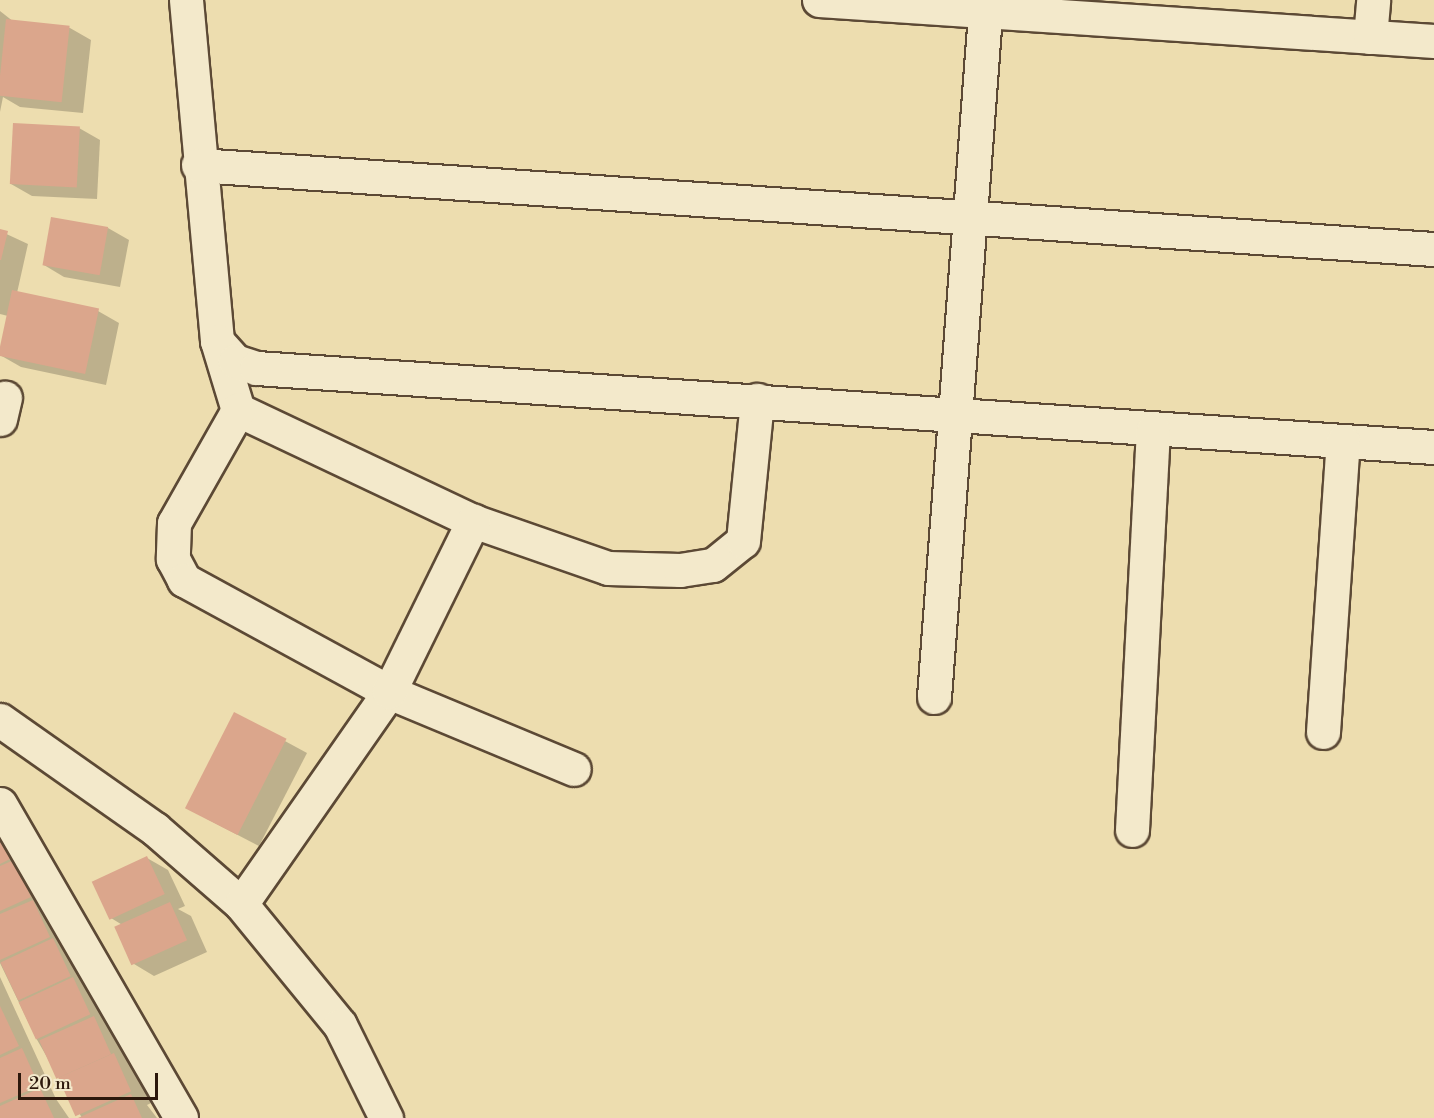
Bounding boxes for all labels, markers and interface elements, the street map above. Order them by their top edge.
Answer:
scale bar [21,1061,160,1099]
text: 20 m [29,1072,71,1095]

